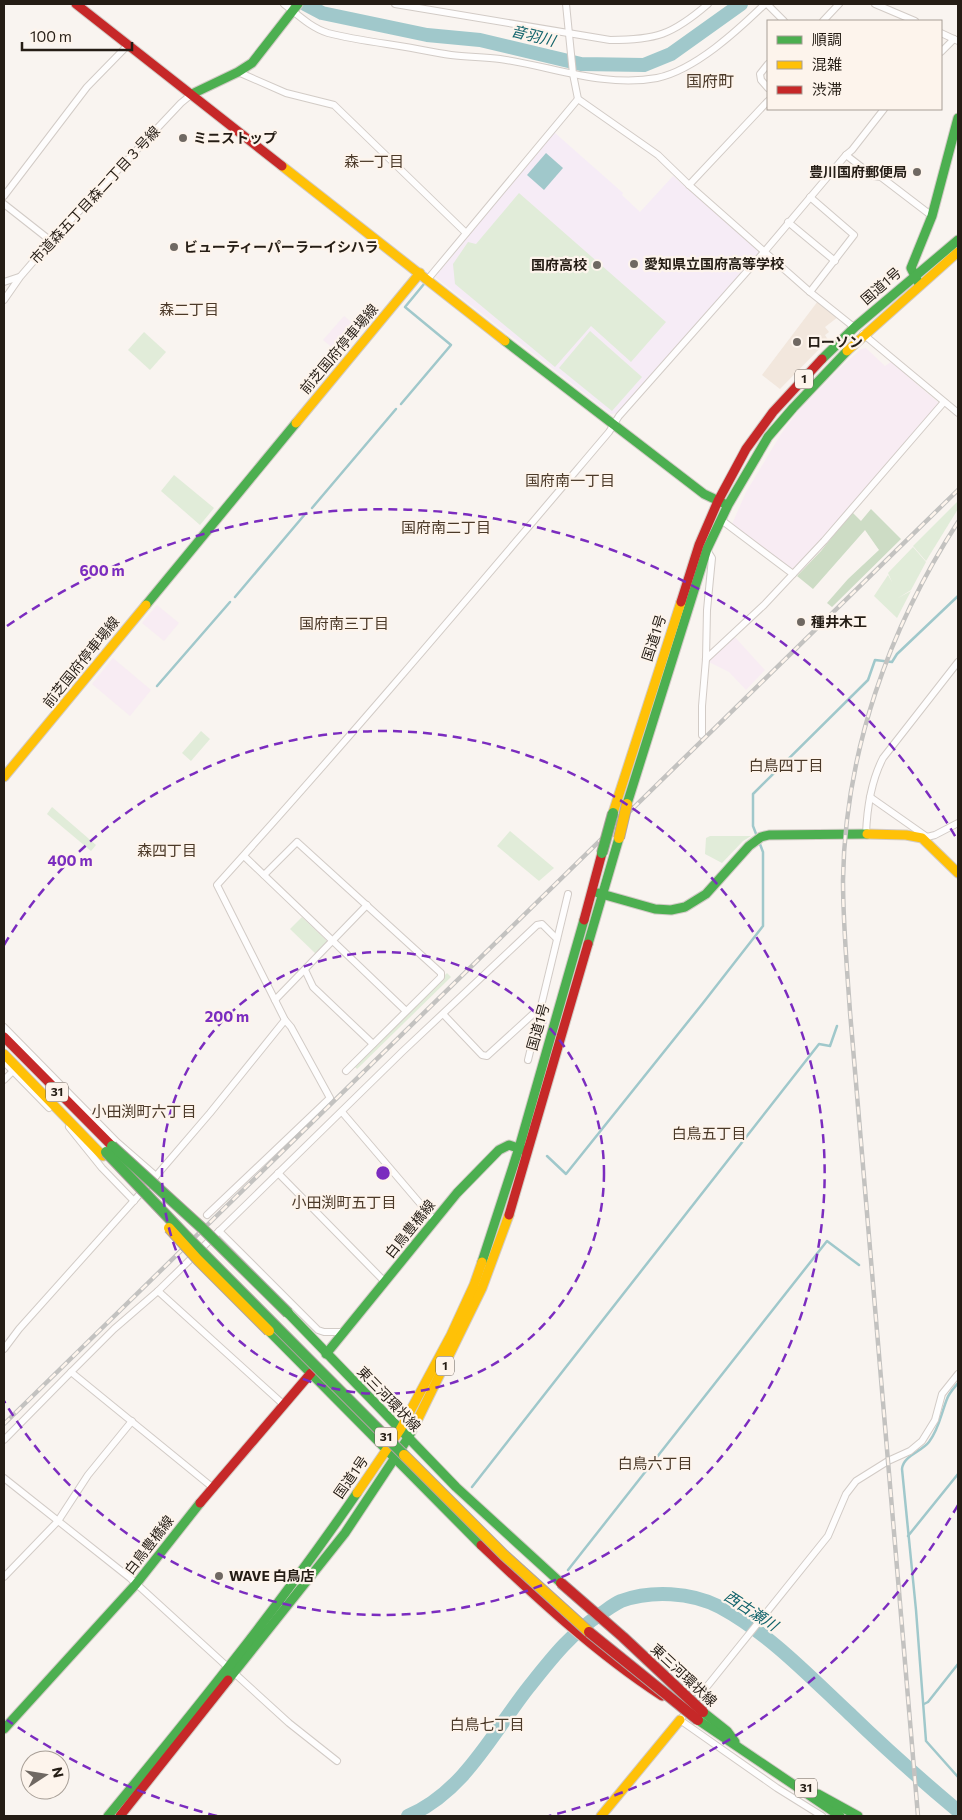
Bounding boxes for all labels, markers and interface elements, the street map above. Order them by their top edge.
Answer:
scale bar [22,20,132,52]
legend [767,20,942,110]
water label: 音羽川 [509,21,559,50]
text: 100 m [30,27,72,45]
text: 順調 [812,30,842,48]
text: 混雑 [812,55,842,73]
district label: 国府町 [686,71,734,90]
text: 渋滞 [812,80,842,98]
street label: 市道森五丁目森二丁目３号線 [26,122,163,267]
place label: ミニストップ [193,129,277,146]
marker: ミニストップ [177,132,189,144]
district label: 森一丁目 [344,152,404,170]
place label: 豊川国府郵便局 [809,163,907,180]
marker: 豊川国府郵便局 [911,166,923,178]
place label: ビューティーパーラーイシハラ [184,238,379,255]
marker: ビューティーパーラーイシハラ [168,241,180,253]
place label: 愛知県立国府高等学校 [644,255,784,272]
place label: 国府高校 [531,256,587,273]
marker: 愛知県立国府高等学校 [628,258,640,270]
marker: 国府高校 [591,259,603,271]
street label: 国道1号 [857,263,904,308]
district label: 森二丁目 [159,300,219,318]
street label: 前芝国府停車場線 [296,300,381,397]
place label: ローソン [807,333,863,350]
marker: ローソン [791,336,803,348]
road number: 1 [795,369,813,388]
district label: 国府南一丁目 [525,471,615,489]
district label: 国府南二丁目 [401,518,491,536]
text: 600 m [79,561,125,579]
street label: 国道1号 [638,612,669,663]
street label: 前芝国府停車場線 [39,613,122,711]
place label: 種井木工 [811,613,867,630]
district label: 国府南三丁目 [299,614,389,632]
marker: 種井木工 [795,616,807,628]
district label: 白鳥四丁目 [748,756,824,774]
district label: 森四丁目 [137,841,197,859]
text: 400 m [47,851,93,869]
street label: 国道1号 [523,1001,552,1052]
text: 200 m [205,1007,249,1025]
road number: 31 [46,1082,68,1102]
district label: 小田渕町六丁目 [91,1102,197,1120]
district label: 白鳥五丁目 [671,1124,747,1142]
centre of rings [374,1164,392,1182]
district label: 小田渕町五丁目 [291,1193,397,1211]
street label: 白鳥豊橋線 [381,1196,438,1261]
road number: 1 [436,1356,454,1375]
street label: 東三河環状線 [354,1363,425,1435]
road number: 31 [375,1428,397,1446]
street label: 国道1号 [330,1452,371,1501]
district label: 白鳥六丁目 [617,1454,693,1472]
street label: 白鳥豊橋線 [120,1512,177,1578]
place label: WAVE 白鳥店 [229,1567,315,1584]
marker: WAVE 白鳥店 [213,1570,225,1582]
water label: 西古瀬川 [721,1586,783,1635]
street label: 東三河環状線 [648,1640,721,1709]
district label: 白鳥七丁目 [449,1715,525,1733]
north arrow [20,1750,70,1800]
text: N [49,1765,68,1779]
road number: 31 [795,1779,817,1798]

